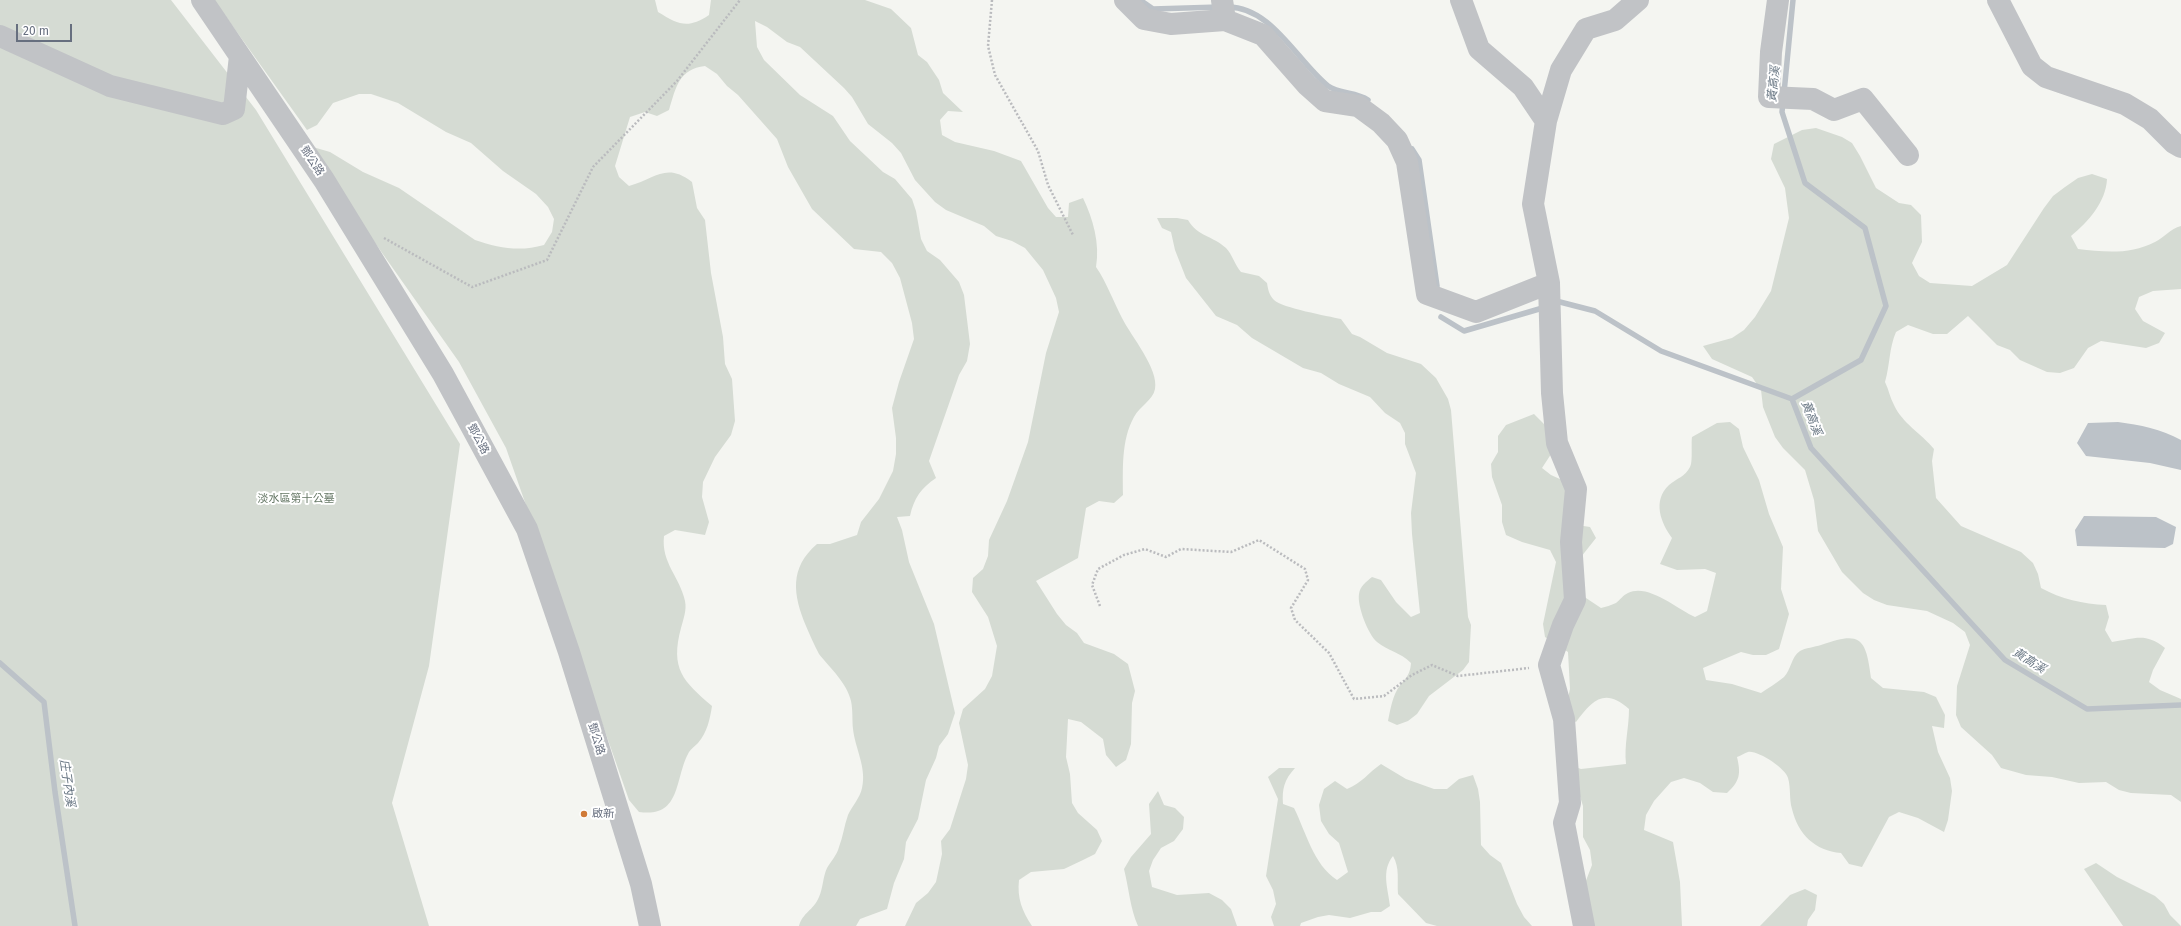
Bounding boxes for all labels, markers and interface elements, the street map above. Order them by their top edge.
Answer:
scale bar [18,16,74,42]
text: 20 m [23,24,49,38]
water label: 黃高溪 [1765,65,1783,103]
street label: 鄧公路 [297,144,327,178]
water label: 黃高溪 [1798,399,1824,437]
street label: 鄧公路 [464,421,492,457]
park label: 淡水區第十公墓 [258,492,334,506]
water label: 黃高溪 [2010,645,2048,677]
street label: 鄧公路 [585,721,607,757]
water label: 庄子內溪 [57,758,77,808]
place label: 啟新 [592,807,614,821]
marker: 啟新 [579,809,589,819]

